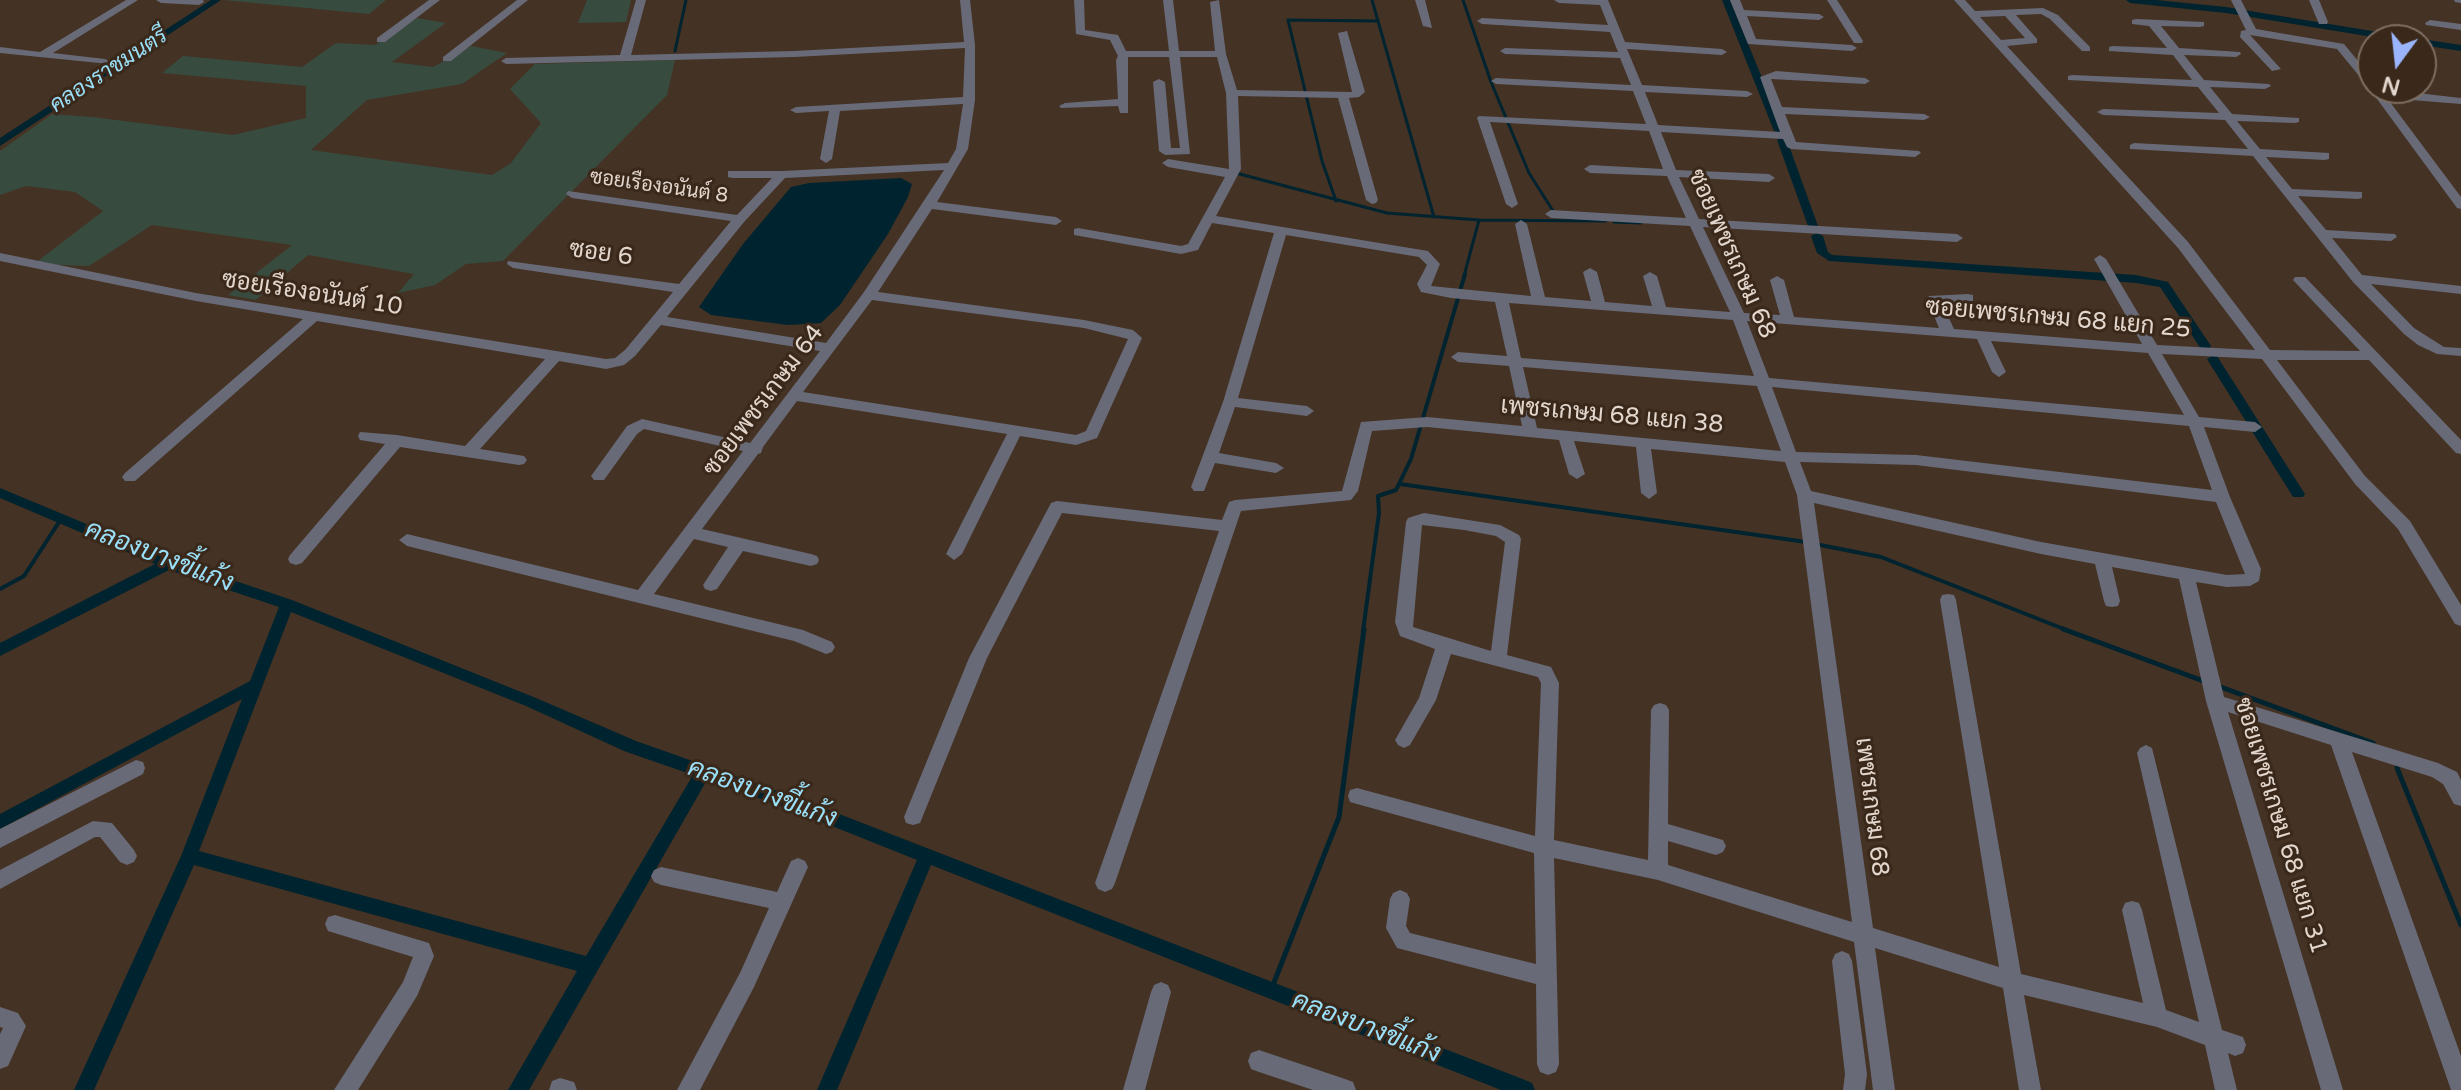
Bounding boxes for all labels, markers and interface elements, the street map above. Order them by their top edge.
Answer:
water label: คลองราชมนตรี [45,23,173,119]
north arrow [2357,24,2437,104]
text: N [2379,70,2403,100]
street label: ซอยเรืองอนันต์ 8 [588,165,730,209]
street label: ซอยเพชรเกษม 68 [1681,165,1781,343]
street label: ซอย 6 [567,235,635,273]
street label: ซอยเรืองอนันต์ 10 [220,266,404,322]
street label: ซอยเพชรเกษม 68 แยก 25 [1924,293,2192,345]
street label: ซอยเพชรเกษม 64 [698,320,830,482]
street label: เพชรเกษม 68 แยก 38 [1499,392,1725,440]
water label: คลองบางขี้แก้ง [80,514,238,600]
street label: ซอยเพชรเกษม 68 แยก 31 [2227,695,2333,957]
street label: เพชรเกษม 68 [1848,736,1894,878]
water label: คลองบางขี้แก้ง [683,753,841,835]
water label: คลองบางขี้แก้ง [1287,985,1445,1071]

